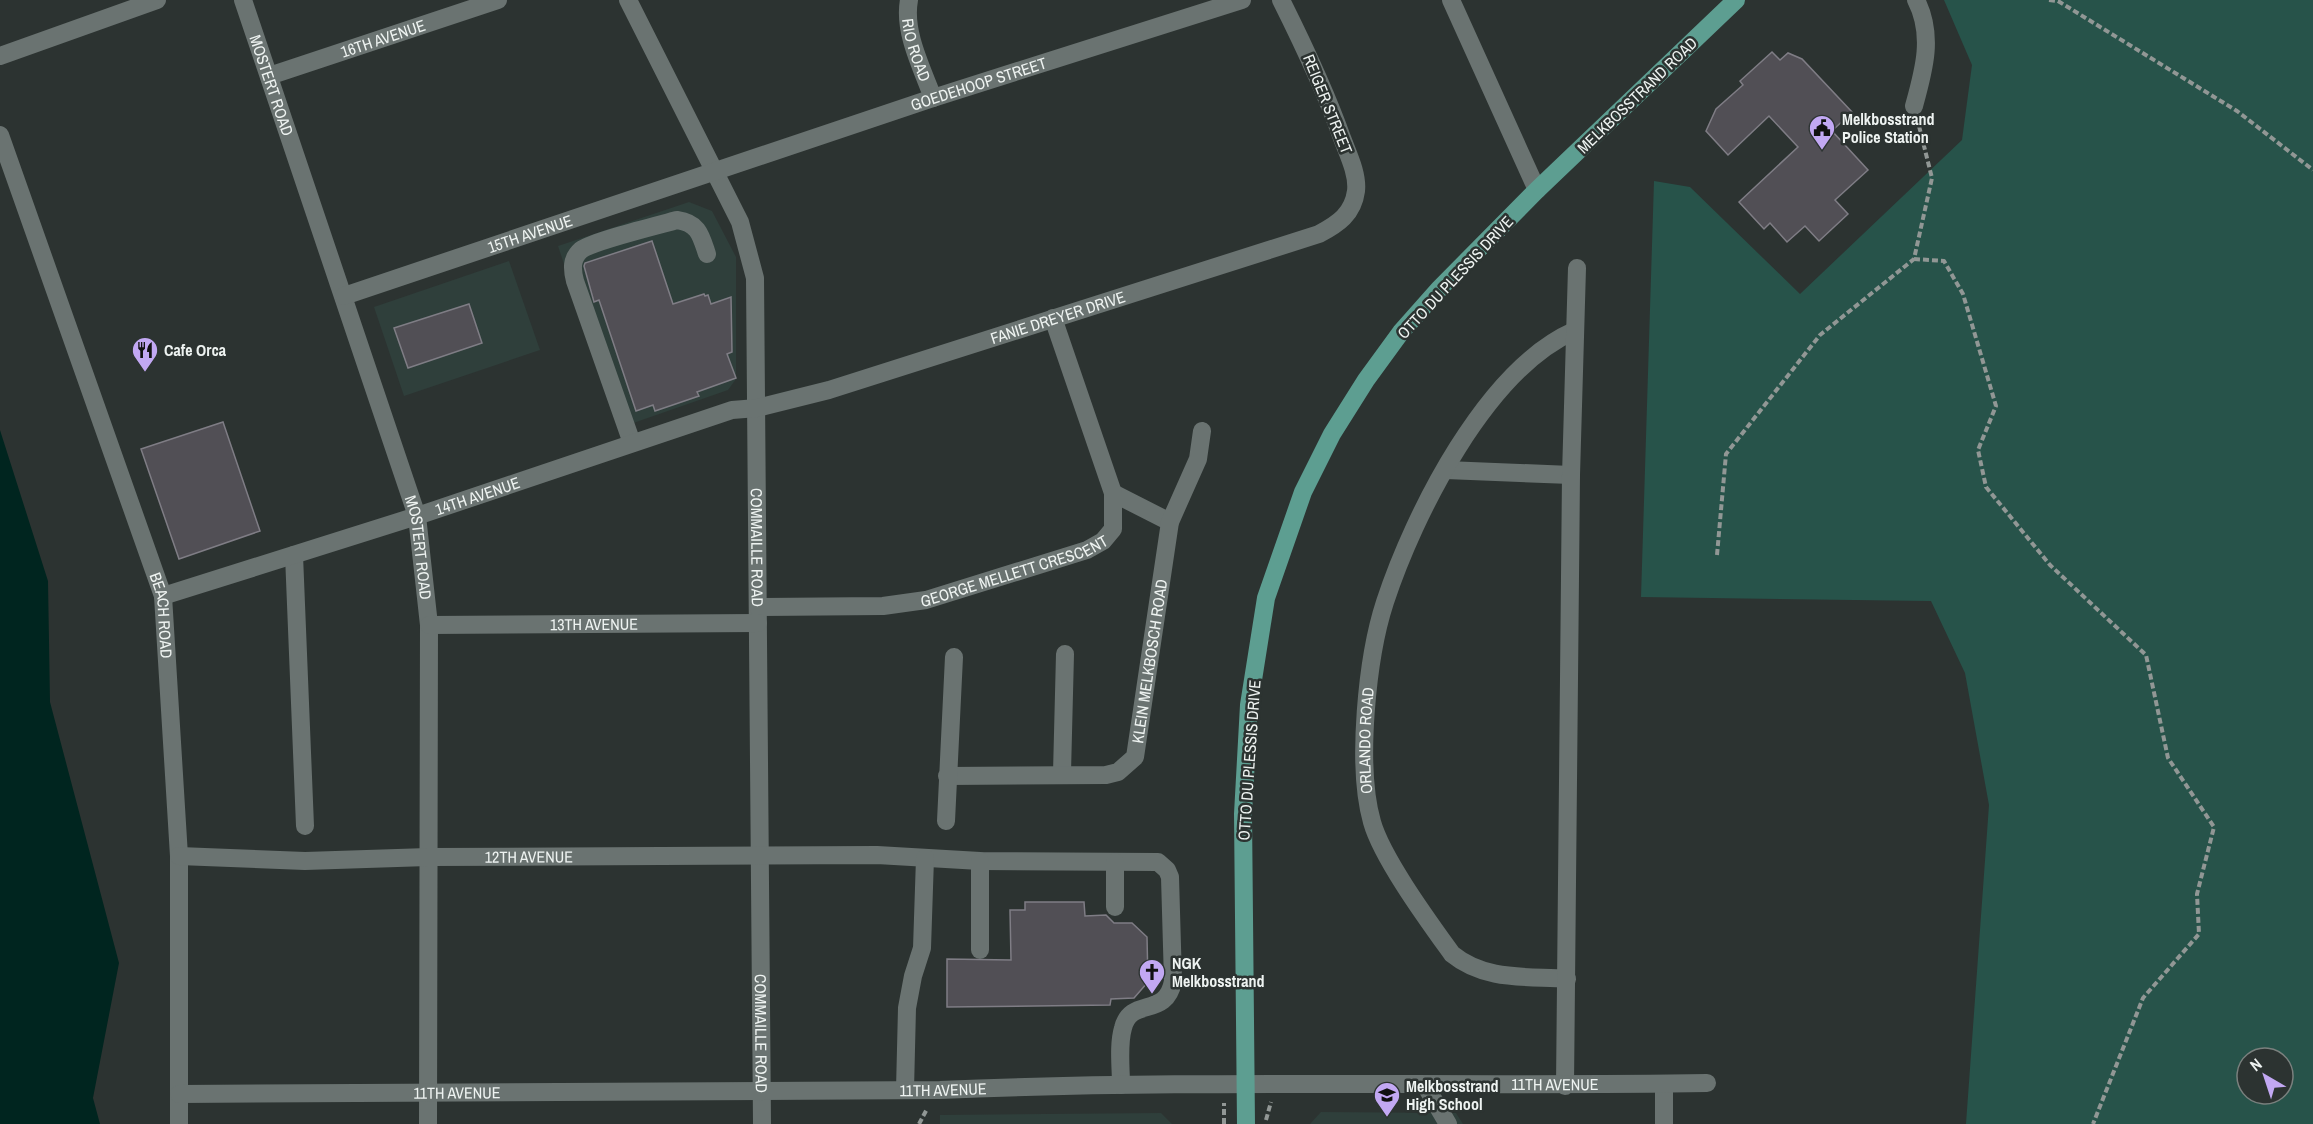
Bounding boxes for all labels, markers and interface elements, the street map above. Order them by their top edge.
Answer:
street label: 16TH AVENUE [338,14,428,63]
street label: RIO ROAD [897,17,936,85]
street label: MOSTERT ROAD [244,32,299,139]
street label: MELKBOSSTRAND ROAD [1572,32,1702,158]
street label: REIGER STREET [1298,51,1358,157]
street label: GOEDEHOOP STREET [908,52,1049,116]
place label: Melkbosstrand Police Station [1842,108,1935,148]
public building icon: Melkbosstrand Police Station [1807,113,1837,151]
street label: 15TH AVENUE [485,209,575,258]
street label: OTTO DU PLESSIS DRIVE [1392,211,1518,343]
street label: FANIE DREYER DRIVE [988,285,1128,349]
restaurant icon: Cafe Orca [130,335,160,373]
place label: Cafe Orca [164,339,227,361]
street label: 14TH AVENUE [432,471,523,520]
street label: COMMAILLE ROAD [746,488,769,607]
street label: MOSTERT ROAD [400,492,437,601]
street label: GEORGE MELLETT CRESCENT [919,530,1112,612]
street label: BEACH ROAD [144,569,178,659]
street label: KLEIN MELKBOSCH ROAD [1126,578,1172,745]
street label: 13TH AVENUE [550,613,638,635]
street label: OTTO DU PLESSIS DRIVE [1232,679,1266,841]
street label: ORLANDO ROAD [1353,686,1379,795]
street label: 12TH AVENUE [485,845,573,868]
place label: NGK Melkbosstrand [1172,952,1265,992]
church icon: NGK Melkbosstrand [1137,957,1167,995]
street label: COMMAILLE ROAD [750,974,773,1093]
north arrow [2235,1046,2295,1106]
text: N [2245,1053,2266,1076]
street label: 11TH AVENUE [1511,1073,1599,1095]
place label: Melkbosstrand High School [1406,1075,1499,1115]
street label: 11TH AVENUE [899,1077,987,1101]
school or university icon: Melkbosstrand High School [1372,1080,1402,1118]
street label: 11TH AVENUE [413,1081,501,1104]

